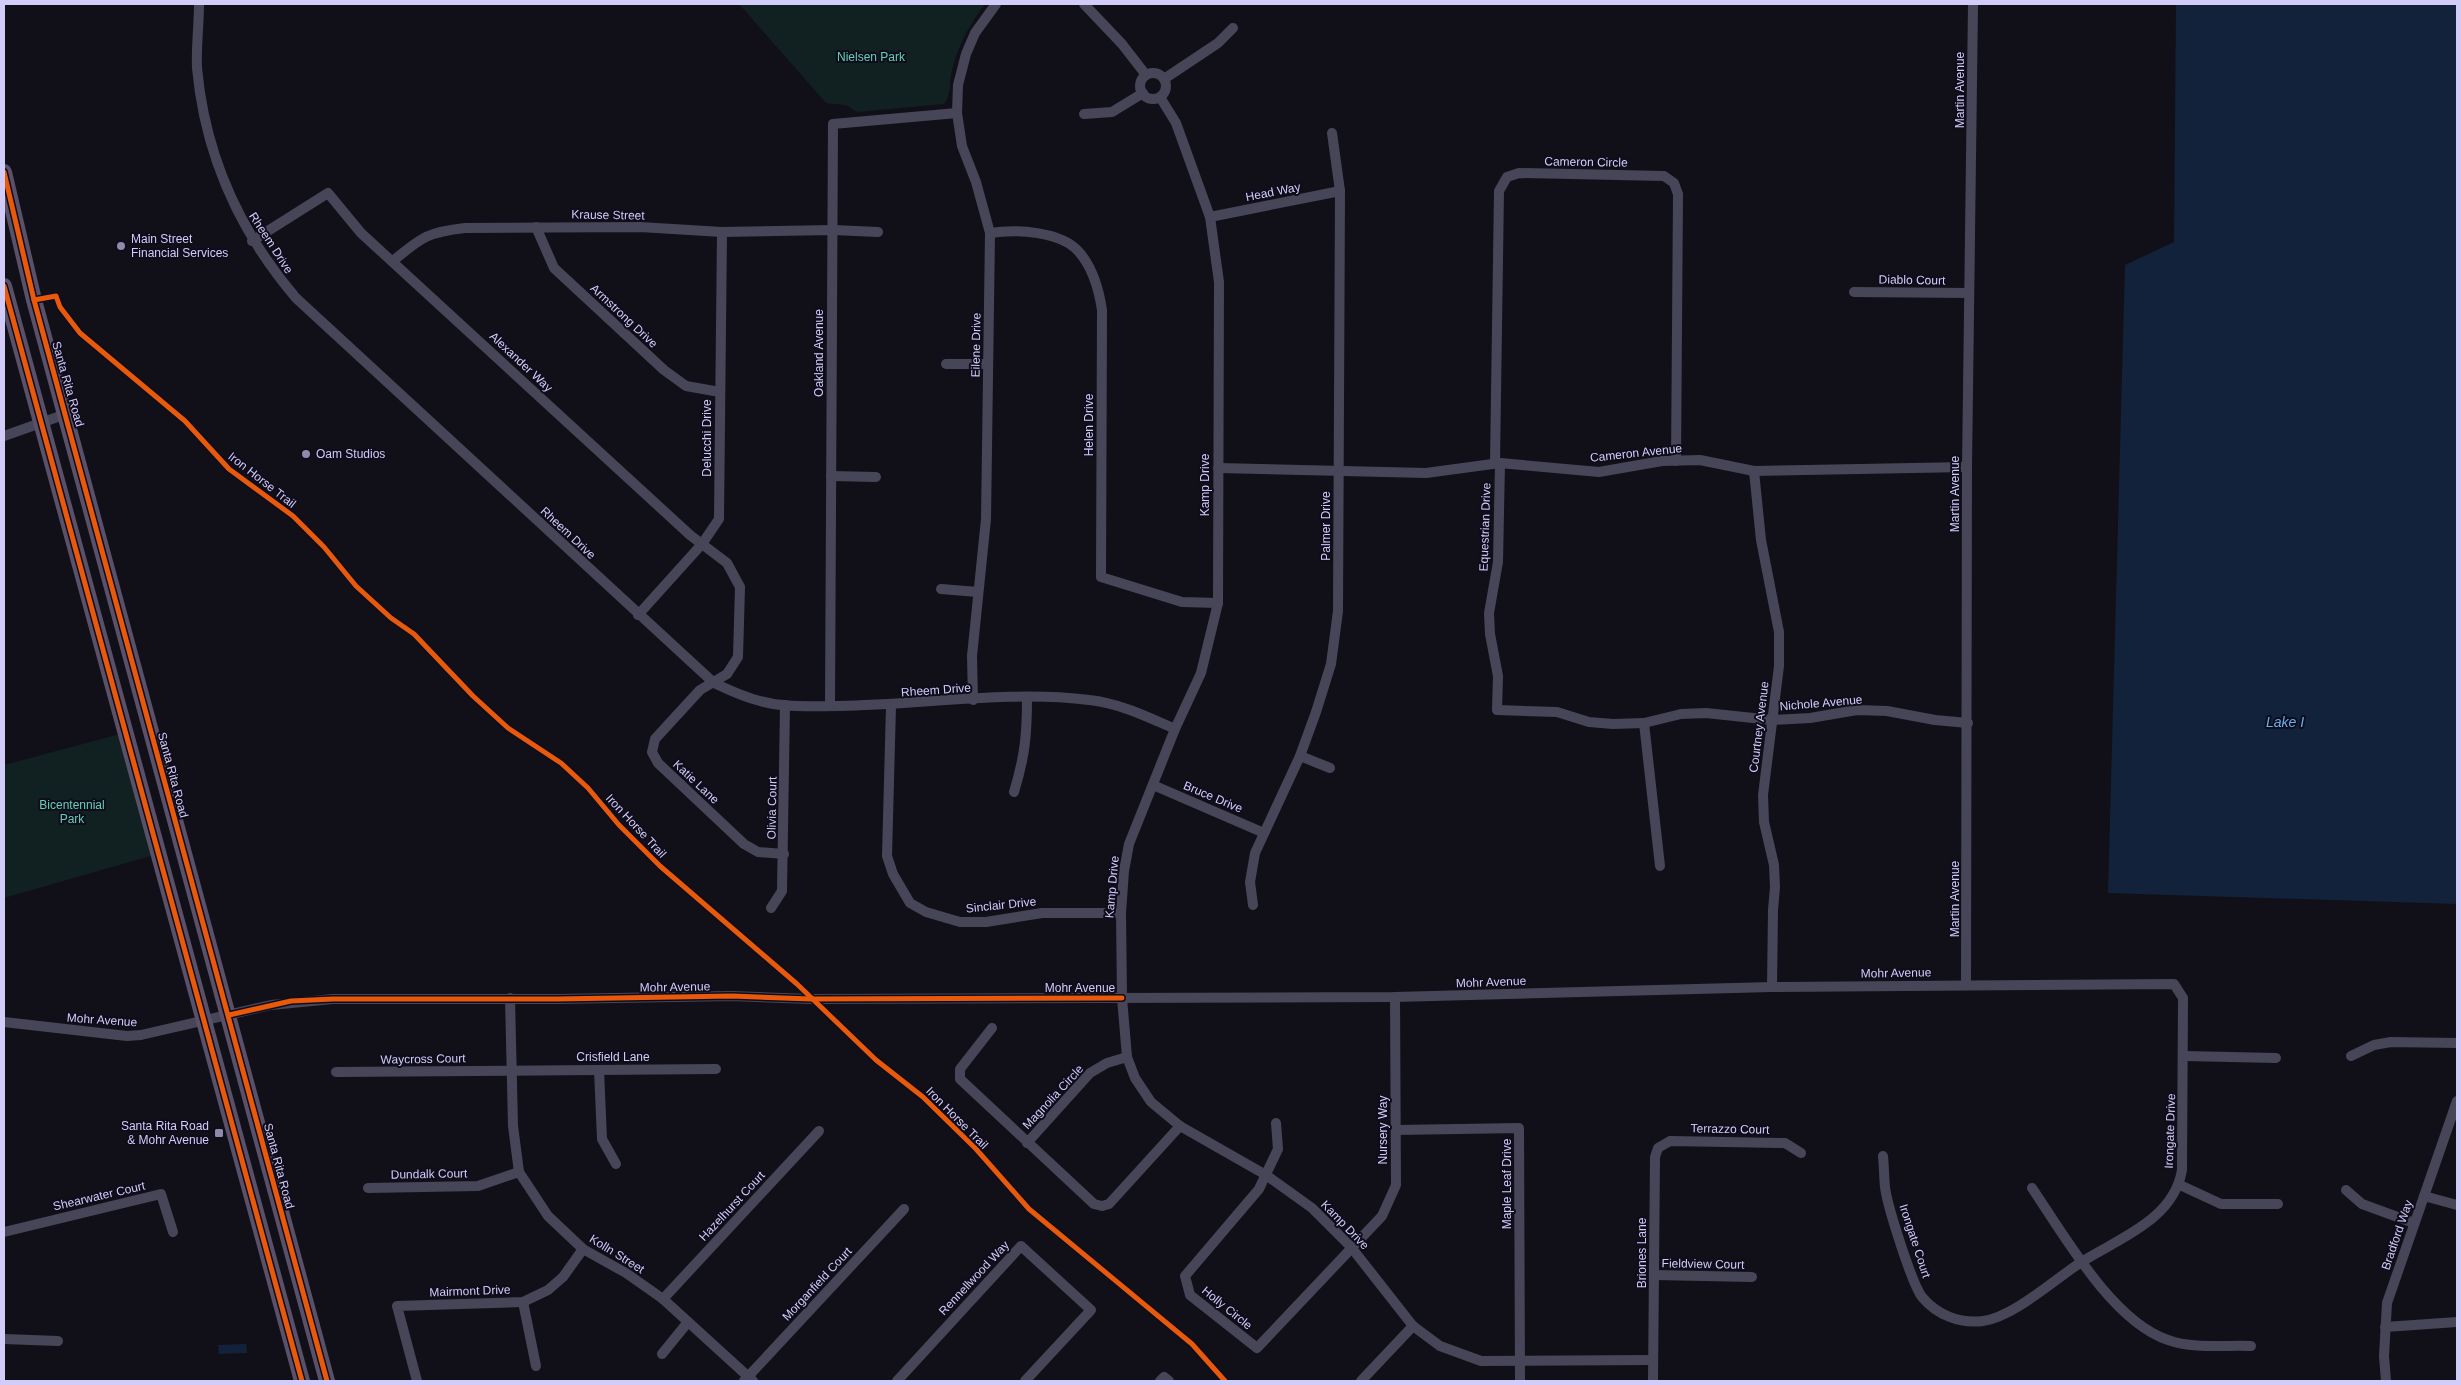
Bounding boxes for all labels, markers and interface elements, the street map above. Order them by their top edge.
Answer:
park label: Nielsen Park [837,50,906,64]
street label: Martin Avenue [1953,51,1967,128]
street label: Cameron Circle [1544,154,1628,170]
street label: Head Way [1244,180,1302,204]
street label: Krause Street [571,207,645,223]
street label: Rheem Drive [246,210,296,276]
place label: Main Street Financial Services [131,232,228,260]
marker: Main Street Financial Services [115,240,127,252]
street label: Diablo Court [1879,272,1946,288]
street label: Armstrong Drive [588,281,661,351]
street label: Oakland Avenue [812,309,826,397]
street label: Eilene Drive [968,312,984,377]
street label: Alexander Way [487,329,555,395]
street label: Santa Rita Road [49,340,87,428]
street label: Helen Drive [1082,393,1096,456]
street label: Delucchi Drive [700,399,714,477]
street label: Cameron Avenue [1589,441,1683,465]
place label: Oam Studios [316,447,385,461]
marker: Oam Studios [300,448,312,460]
street label: Iron Horse Trail [225,449,299,511]
street label: Kamp Drive [1198,453,1212,516]
street label: Martin Avenue [1948,455,1962,532]
street label: Equestrian Drive [1476,482,1494,572]
street label: Palmer Drive [1319,491,1333,561]
street label: Rheem Drive [538,504,599,562]
street label: Courtney Avenue [1746,680,1772,773]
street label: Rheem Drive [901,681,972,699]
street label: Nichole Avenue [1779,692,1863,714]
water label: Lake I [2266,714,2304,730]
street label: Santa Rita Road [155,731,191,819]
street label: Katie Lane [670,757,722,807]
street label: Olivia Court [764,776,780,839]
street label: Bruce Drive [1181,778,1245,816]
street label: Iron Horse Trail [603,791,669,861]
park label: Bicentennial Park [39,798,105,826]
street label: Kamp Drive [1102,855,1122,919]
street label: Martin Avenue [1948,860,1962,937]
street label: Sinclair Drive [965,894,1037,916]
street label: Mohr Avenue [1861,965,1932,981]
street label: Mohr Avenue [1456,974,1527,990]
street label: Mohr Avenue [640,979,711,995]
street label: Mohr Avenue [1045,981,1116,995]
street label: Mohr Avenue [66,1011,138,1029]
street label: Crisfield Lane [576,1050,650,1064]
street label: Waycross Court [380,1051,466,1067]
street label: Magnolia Circle [1020,1062,1087,1132]
street label: Iron Horse Trail [923,1084,991,1152]
street label: Irongate Drive [2162,1093,2178,1169]
street label: Nursery Way [1376,1096,1390,1164]
place label: Santa Rita Road & Mohr Avenue [121,1119,209,1147]
street label: Terrazzo Court [1691,1121,1770,1137]
street label: Santa Rita Road [261,1122,297,1210]
marker: Santa Rita Road & Mohr Avenue [213,1127,225,1139]
street label: Maple Leaf Drive [1500,1138,1514,1229]
street label: Dundalk Court [391,1166,468,1182]
street label: Hazelhurst Court [696,1168,768,1244]
street label: Shearwater Court [52,1178,147,1213]
street label: Kamp Drive [1318,1198,1372,1253]
street label: Bradford Way [2379,1198,2415,1272]
street label: Irongate Court [1896,1202,1934,1280]
street label: Briones Lane [1635,1217,1649,1288]
street label: Kolln Street [587,1232,648,1277]
street label: Rennellwood Way [936,1238,1012,1318]
street label: Morganfield Court [779,1244,855,1324]
street label: Fieldview Court [1662,1256,1745,1272]
street label: Mairmont Drive [429,1283,511,1299]
street label: Holly Circle [1199,1283,1255,1333]

